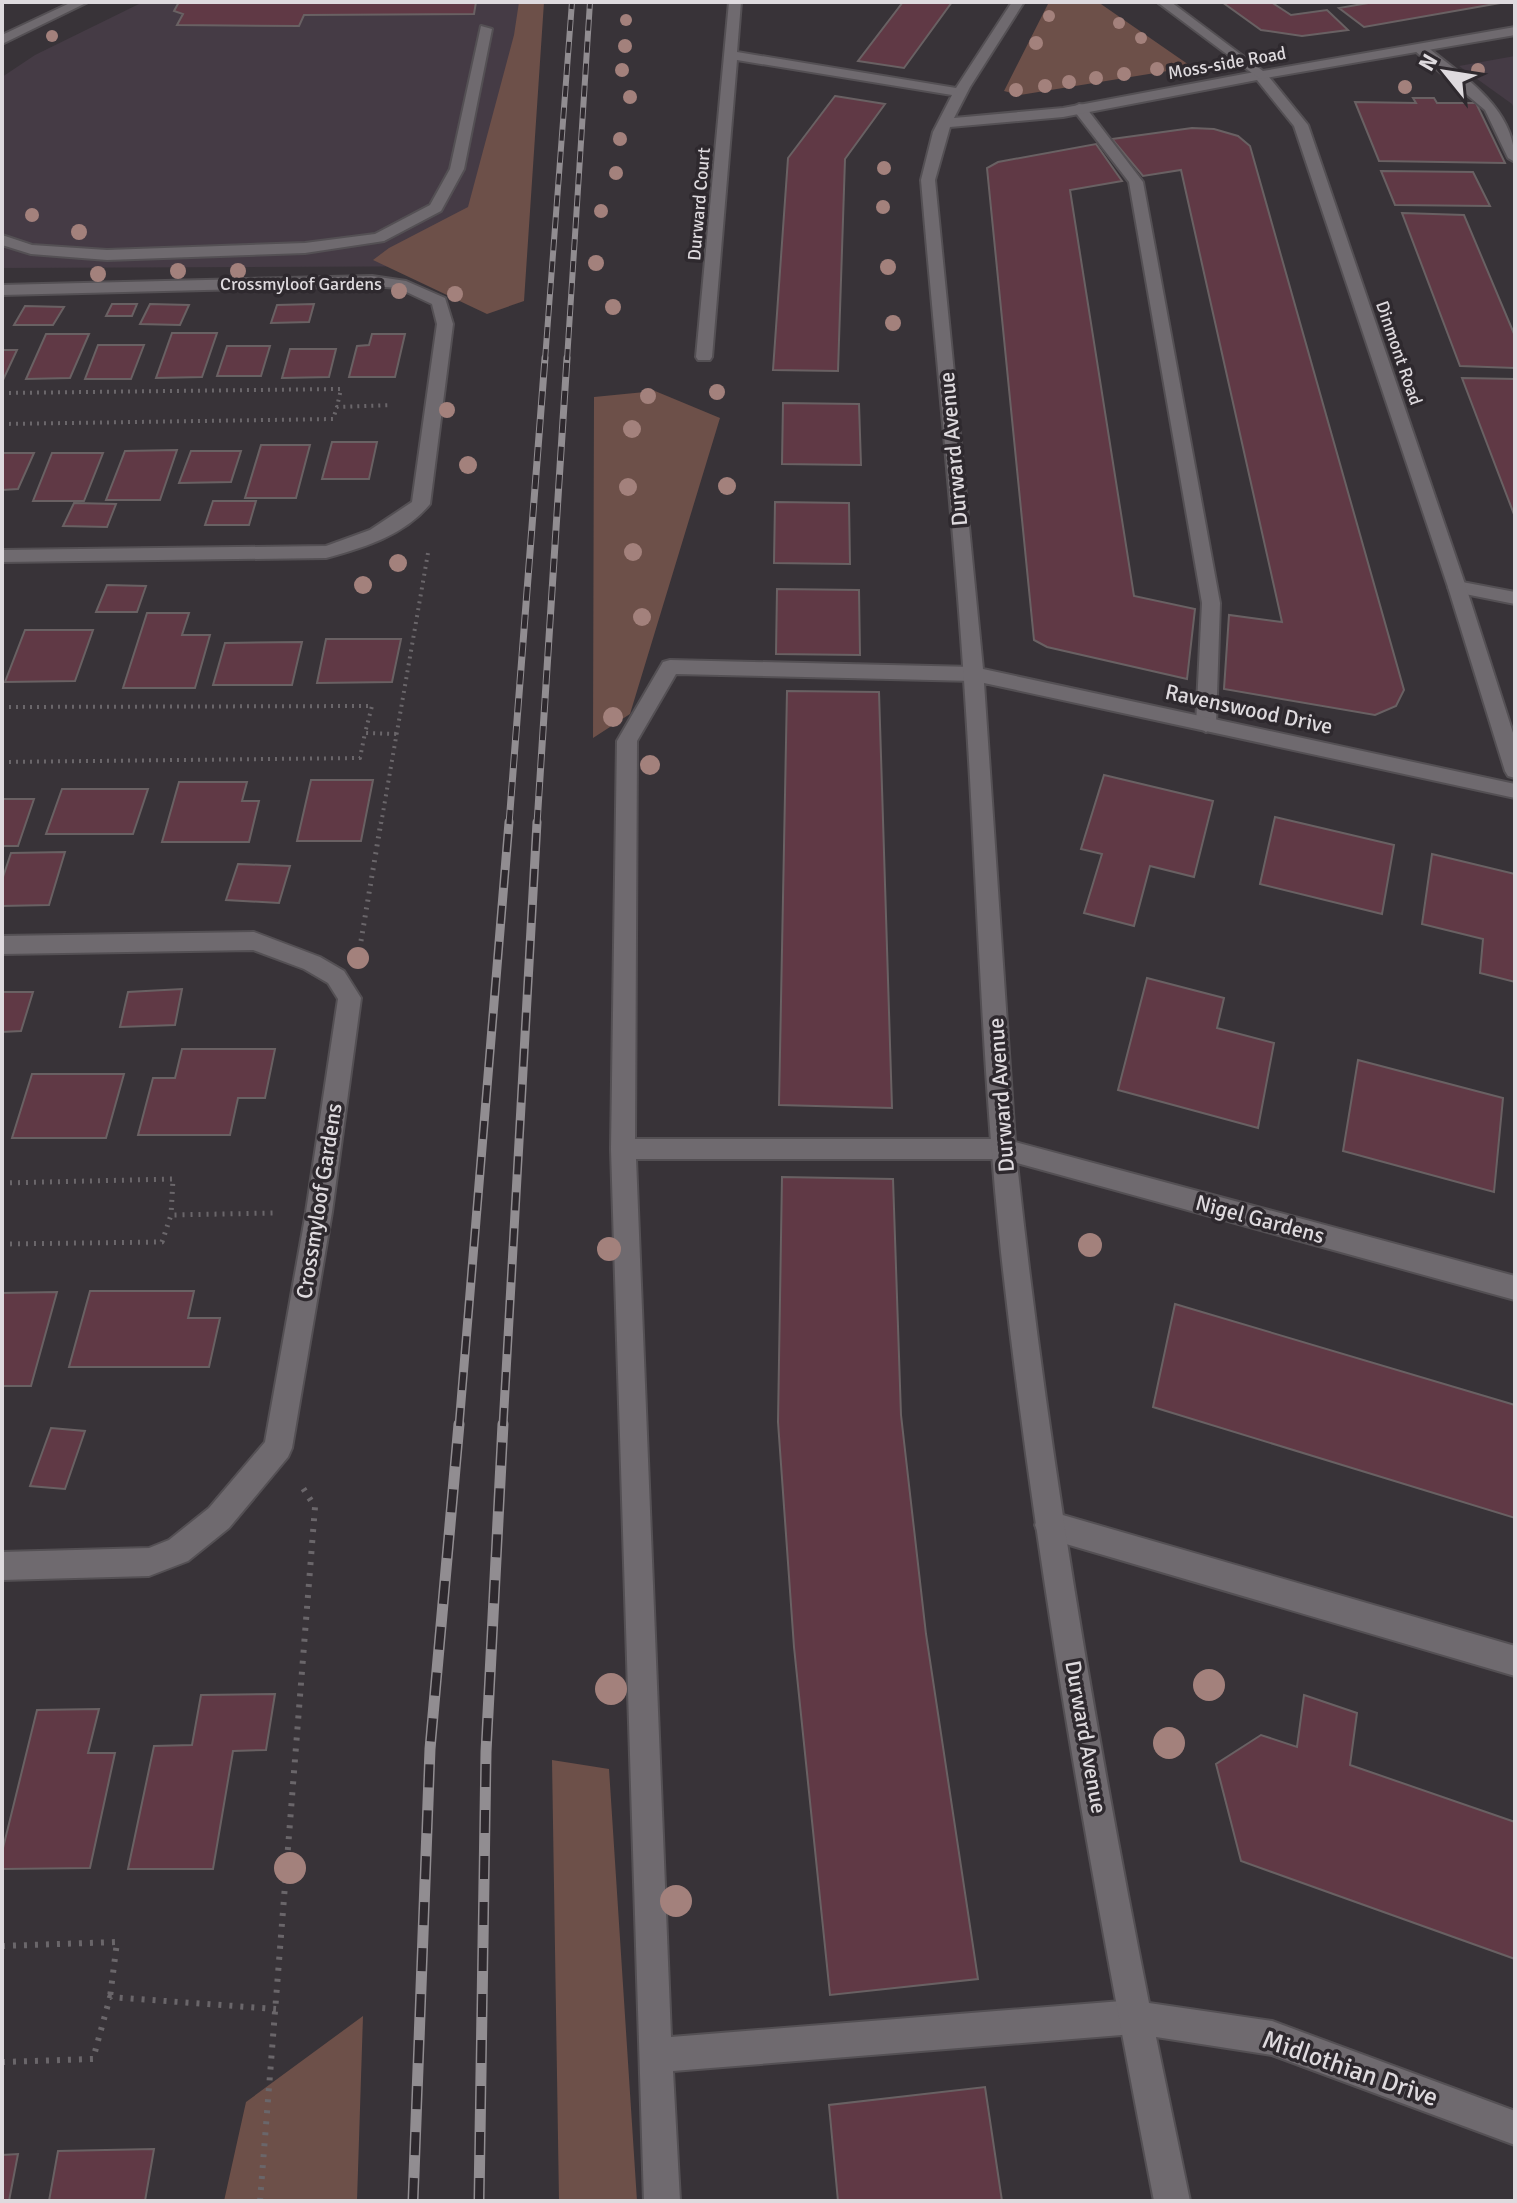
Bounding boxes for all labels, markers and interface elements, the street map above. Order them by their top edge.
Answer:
north arrow [1405,32,1485,112]
street label: Moss-side Road [1166,42,1288,84]
text: N [1413,49,1444,76]
street label: Durward Court [683,146,715,262]
street label: Crossmyloof Gardens [220,273,382,295]
street label: Dinmont Road [1371,298,1427,408]
street label: Durward Avenue [933,371,973,527]
street label: Ravenswood Drive [1163,678,1335,740]
street label: Durward Avenue [982,1017,1020,1173]
street label: Crossmyloof Gardens [290,1101,348,1301]
street label: Nigel Gardens [1193,1189,1327,1249]
street label: Durward Avenue [1059,1658,1113,1816]
street label: Midlothian Drive [1258,2024,1442,2114]

